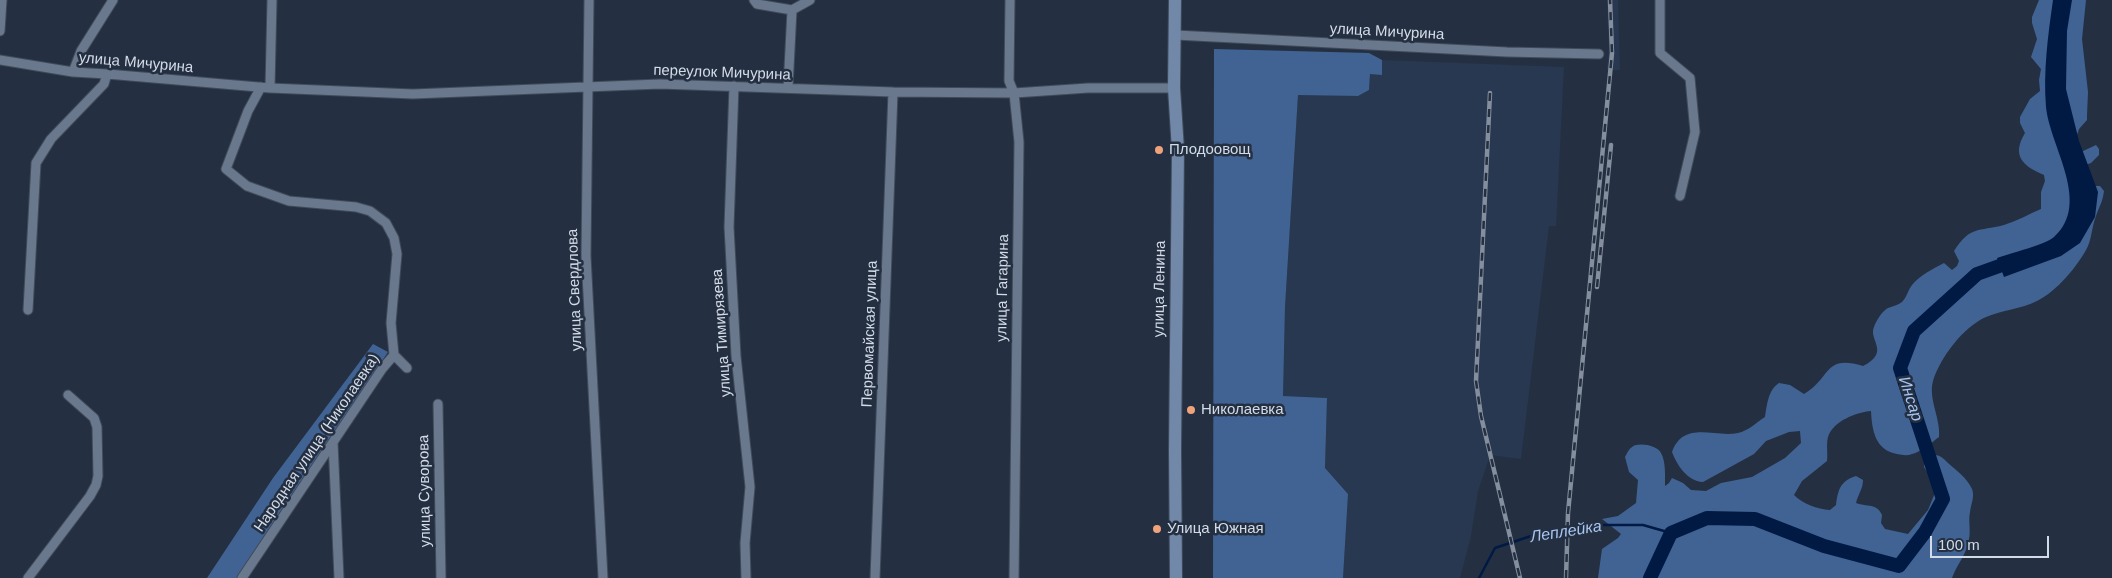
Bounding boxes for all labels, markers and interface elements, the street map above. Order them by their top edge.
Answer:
street label: улица Мичурина [1329,20,1445,44]
street label: улица Мичурина [78,49,194,77]
street label: переулок Мичурина [653,62,791,84]
place label: Плодоовощ [1169,141,1251,159]
marker: Плодоовощ [1153,144,1165,156]
street label: улица Свердлова [564,228,586,352]
street label: улица Гагарина [993,234,1013,342]
street label: улица Ленина [1150,240,1170,338]
street label: Первомайская улица [858,260,882,408]
street label: улица Тимирязева [709,268,735,398]
street label: Народная улица (Николаевка) [250,350,384,536]
water label: Инсар [1894,374,1926,424]
place label: Николаевка [1201,401,1284,419]
marker: Николаевка [1185,404,1197,416]
street label: улица Суворова [415,434,435,548]
water label: Леплейка [1529,517,1603,547]
place label: Улица Южная [1167,520,1264,538]
marker: Улица Южная [1151,523,1163,535]
scale bar [1932,526,2051,558]
text: 100 m [1938,536,1980,553]

